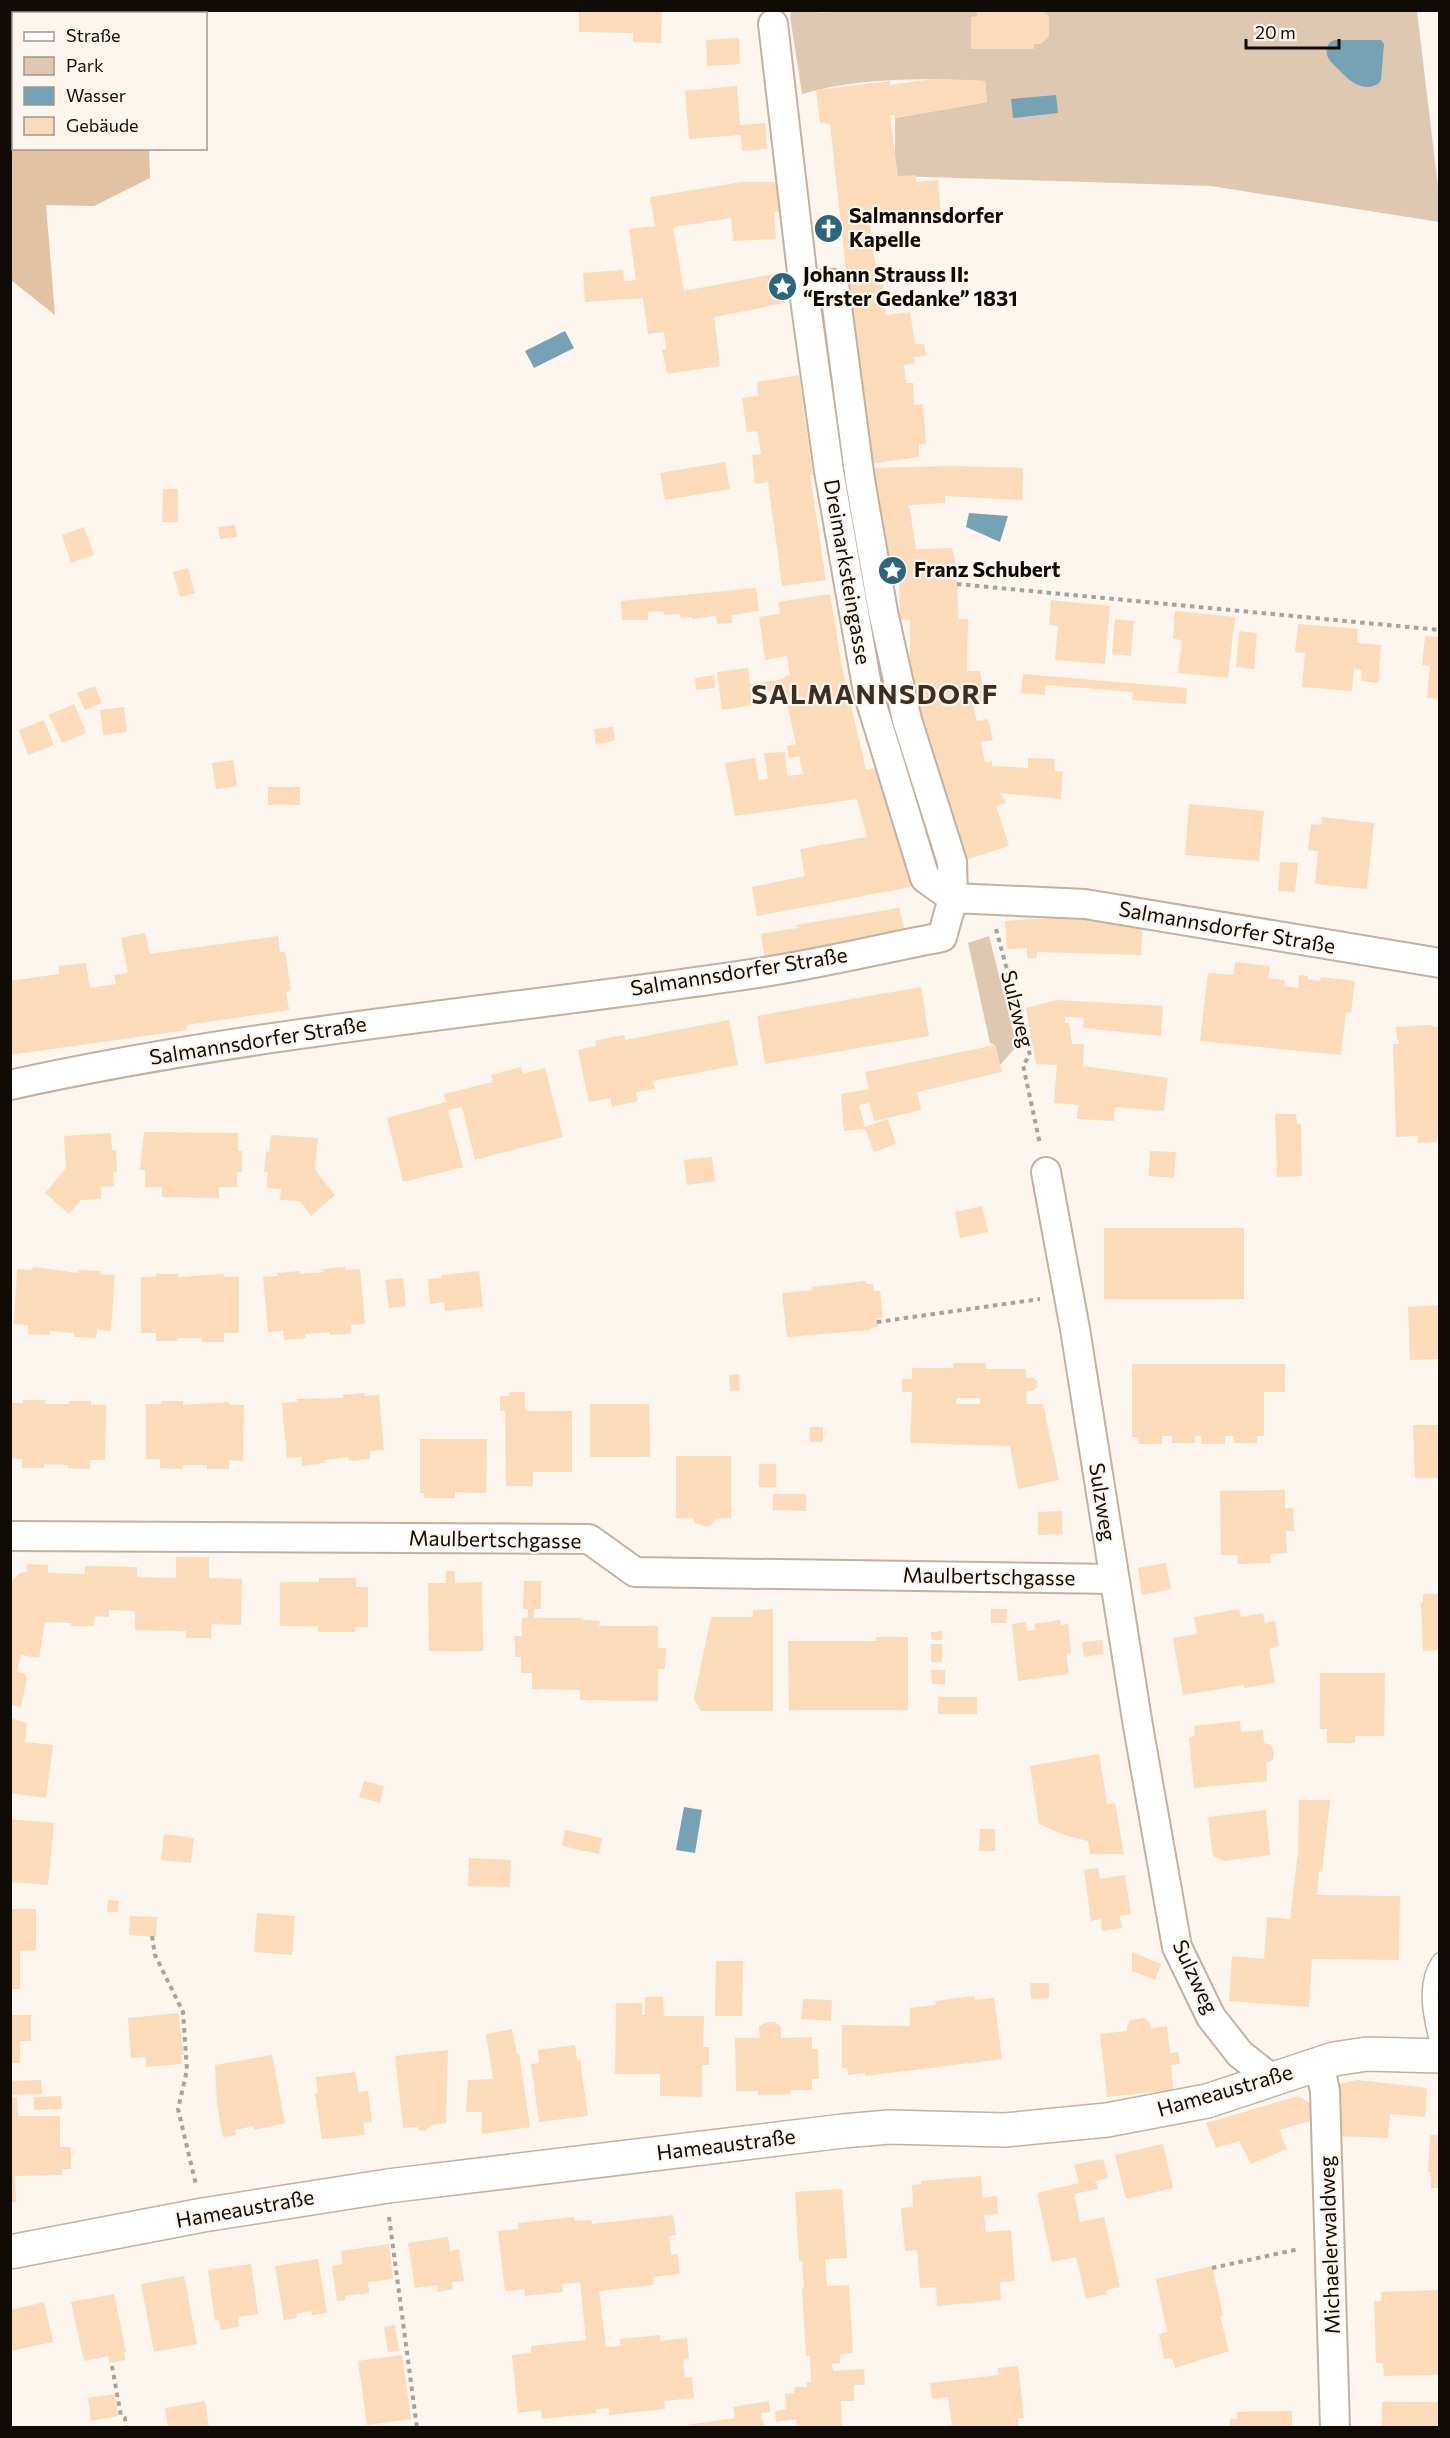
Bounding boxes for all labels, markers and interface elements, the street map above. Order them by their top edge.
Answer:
legend [12,12,207,150]
scale bar [1246,12,1339,50]
text: 20 m [1255,21,1296,43]
text: Straße [66,24,121,46]
text: Park [66,54,104,76]
text: Wasser [66,84,126,106]
text: Gebäude [66,114,139,136]
place label: Salmannsdorfer Kapelle [849,202,1004,251]
church icon: Salmannsdorfer Kapelle [812,212,844,244]
place label: Johann Strauss II: “Erster Gedanke” 1831 [803,261,1018,310]
place icon: Johann Strauss II: “Erster Gedanke” 1831 [766,271,798,303]
street label: Dreimarksteingasse [820,477,877,666]
place icon: Franz Schubert [877,554,909,586]
place label: Franz Schubert [914,556,1061,581]
district label: SALMANNSDORF [751,677,999,710]
street label: Salmannsdorfer Straße [1117,895,1338,958]
street label: Salmannsdorfer Straße [628,941,849,1000]
street label: Sulzweg [997,967,1040,1050]
street label: Salmannsdorfer Straße [147,1010,368,1069]
street label: Sulzweg [1085,1461,1122,1543]
street label: Maulbertschgasse [408,1524,582,1553]
street label: Maulbertschgasse [902,1561,1076,1590]
street label: Sulzweg [1168,1935,1224,2017]
street label: Hameaustraße [1154,2058,1295,2121]
street label: Hameaustraße [655,2123,797,2164]
street label: Michaelerwaldweg [1313,2155,1344,2335]
street label: Hameaustraße [174,2183,316,2232]

